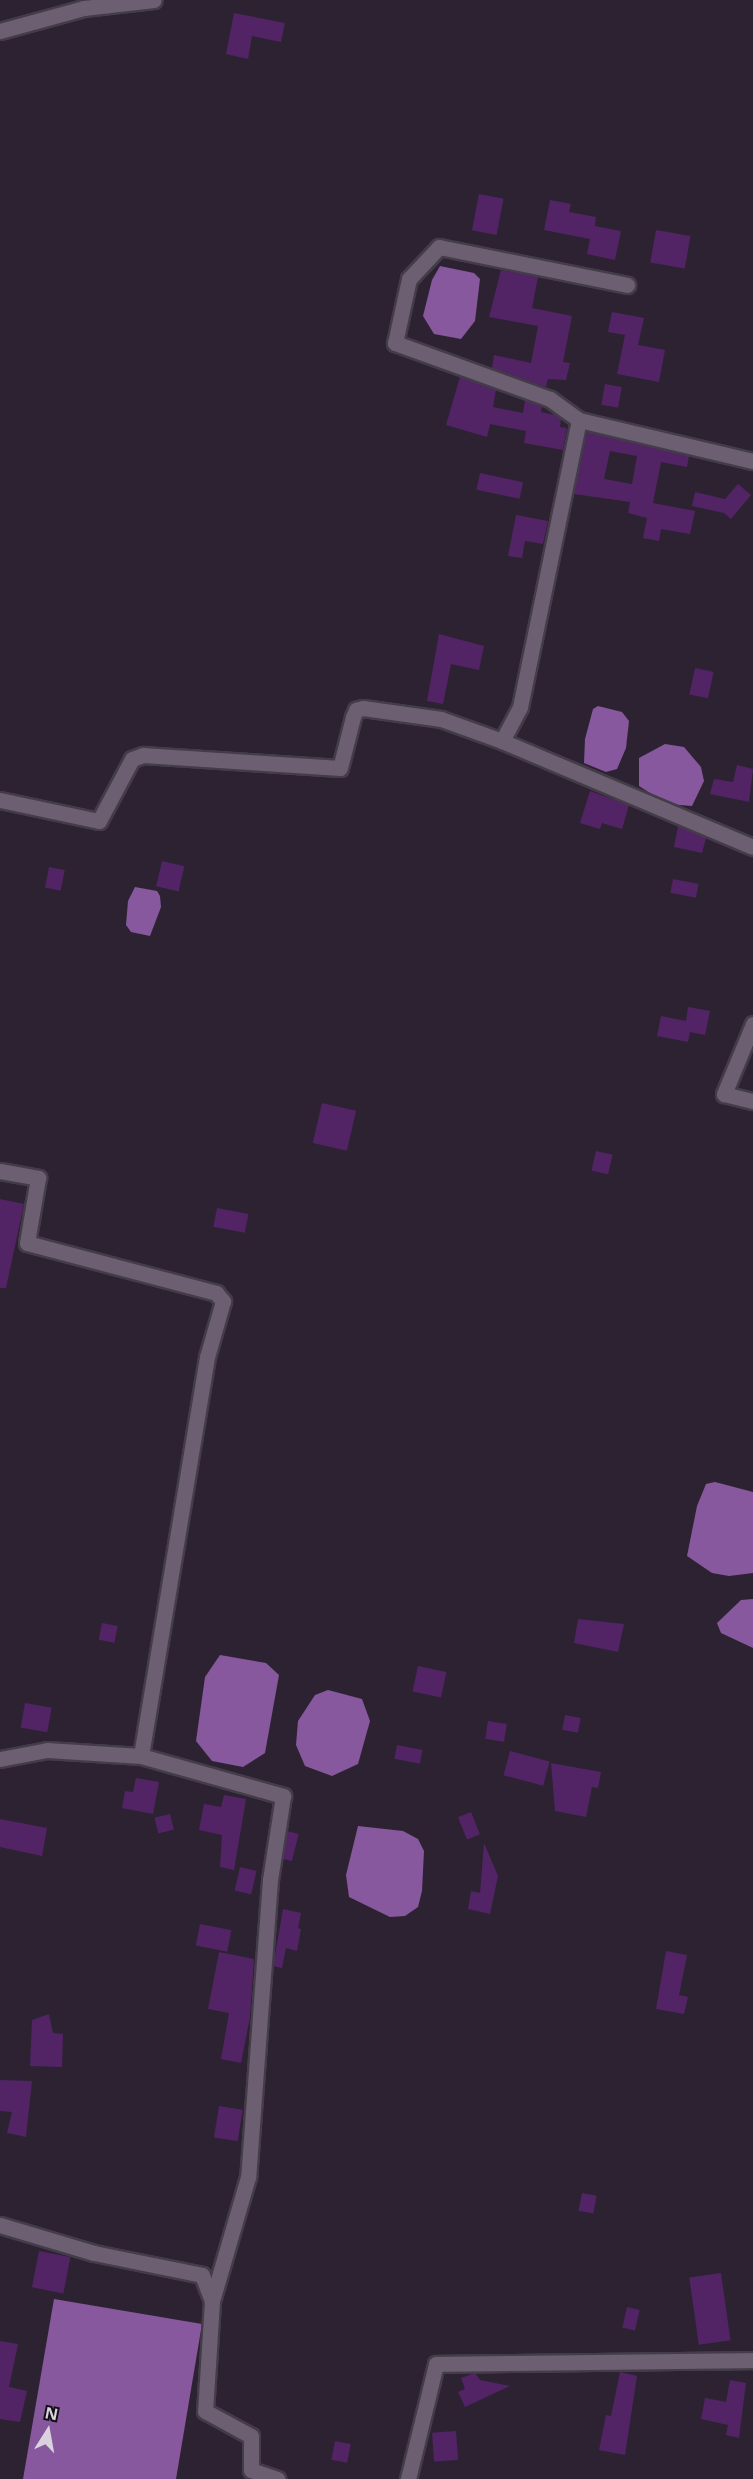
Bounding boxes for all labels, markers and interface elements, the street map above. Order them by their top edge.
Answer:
north arrow [18,2401,78,2461]
text: N [43,2401,60,2425]

